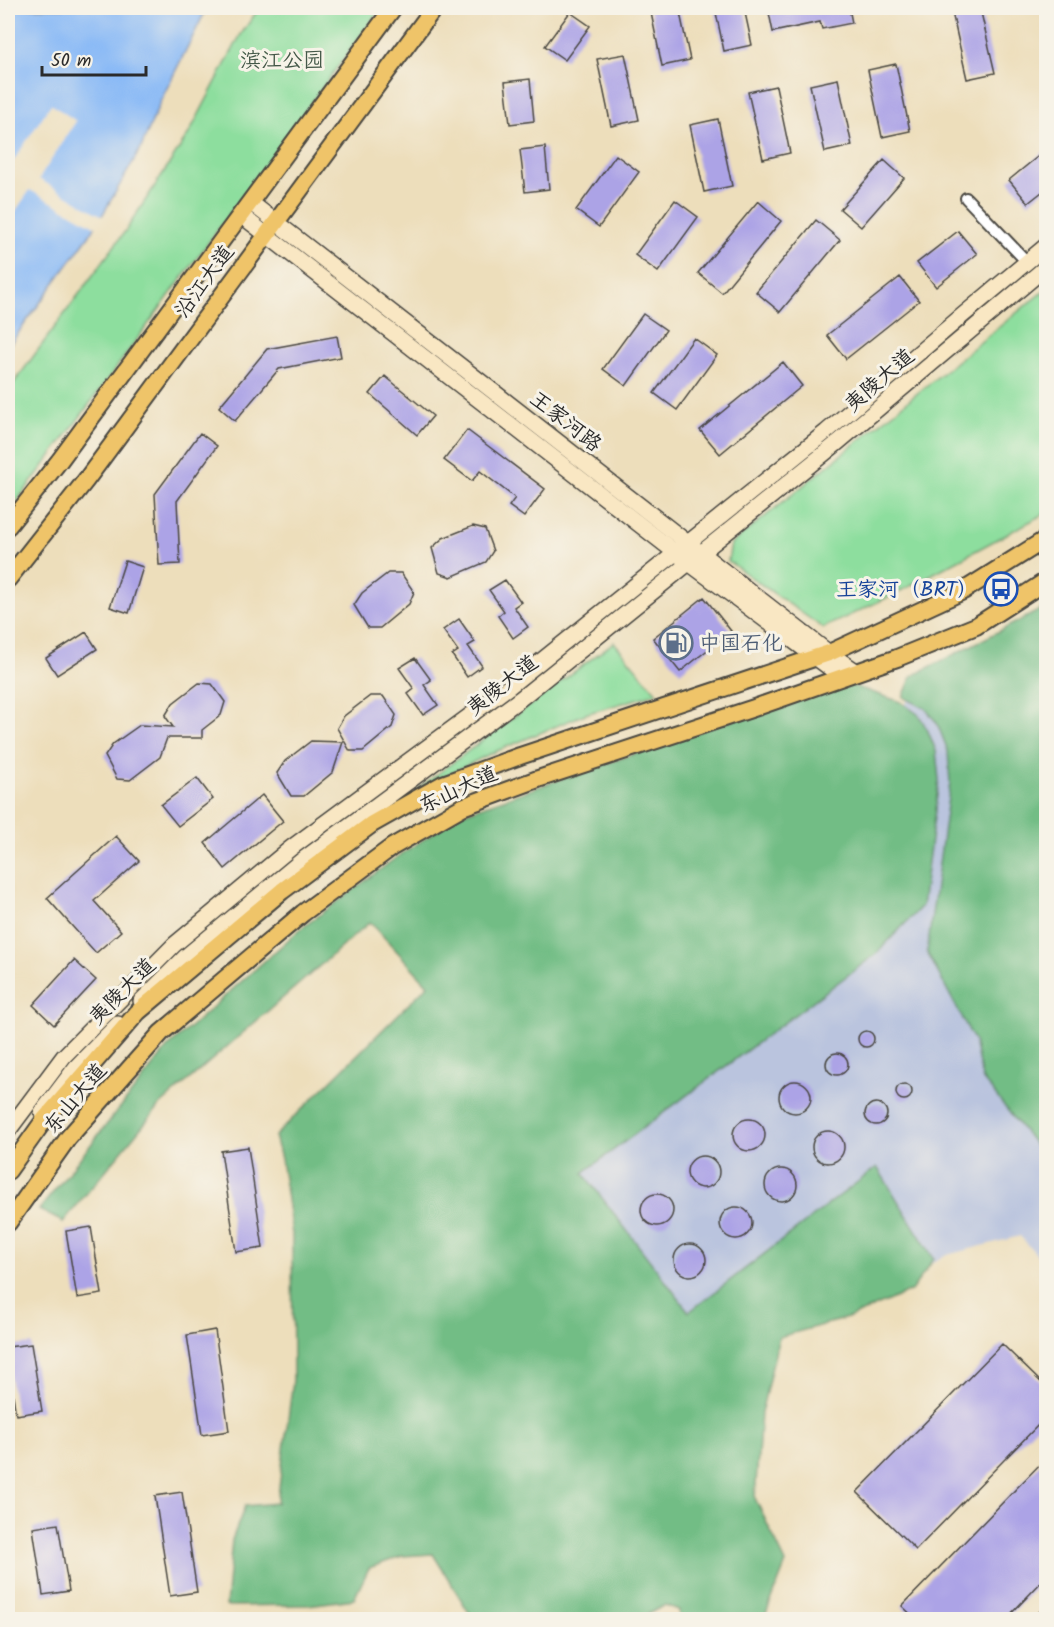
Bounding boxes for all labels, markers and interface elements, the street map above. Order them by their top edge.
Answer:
scale bar [42,39,146,77]
park label: 滨江公园 [240,45,324,78]
text: 50 m [51,47,91,76]
street label: 沿江大道 [167,238,243,326]
street label: 夷陵大道 [837,341,923,421]
street label: 王家河路 [522,383,608,461]
bus stop icon: 王家河（BRT） [983,571,1019,607]
place label: 王家河（BRT） [836,574,978,607]
fuel station icon: 中国石化 [658,625,694,661]
place label: 中国石化 [699,628,783,661]
street label: 夷陵大道 [460,647,546,725]
street label: 东山大道 [414,758,504,823]
street label: 夷陵大道 [82,951,164,1033]
street label: 东山大道 [37,1056,116,1142]

